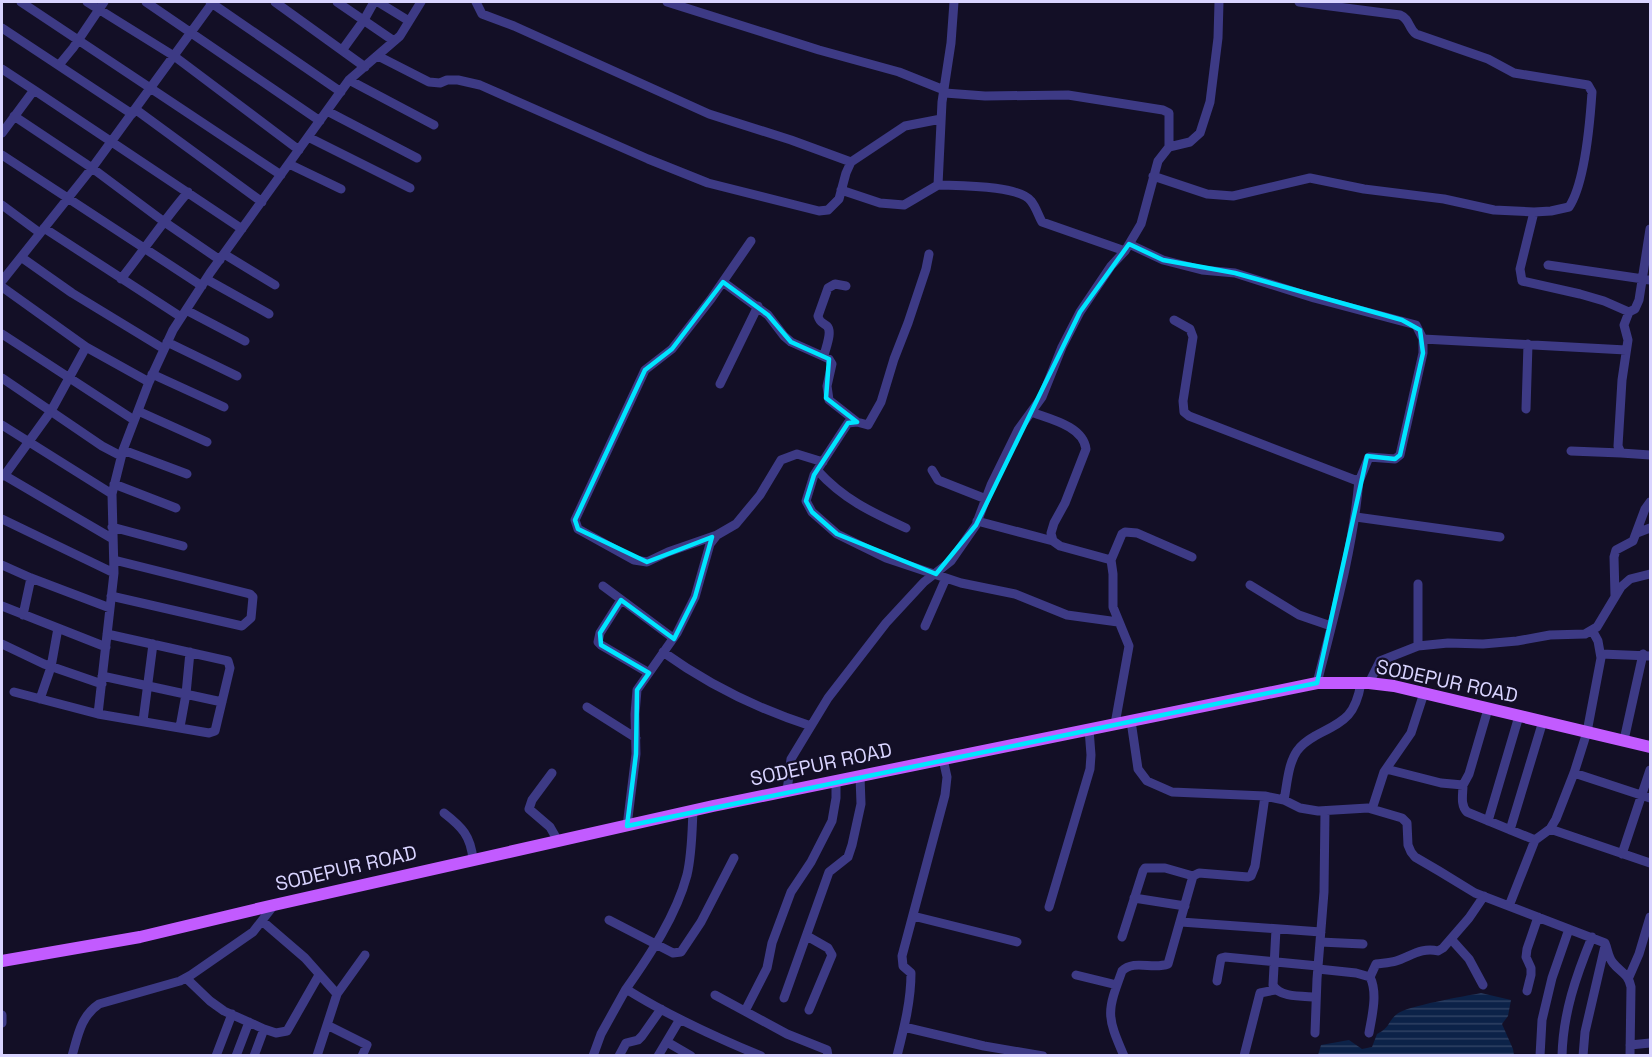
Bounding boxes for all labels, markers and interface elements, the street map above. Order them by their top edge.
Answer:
street label: SODEPUR ROAD [1374,653,1520,709]
street label: SODEPUR ROAD [748,736,894,792]
street label: SODEPUR ROAD [273,839,419,897]

